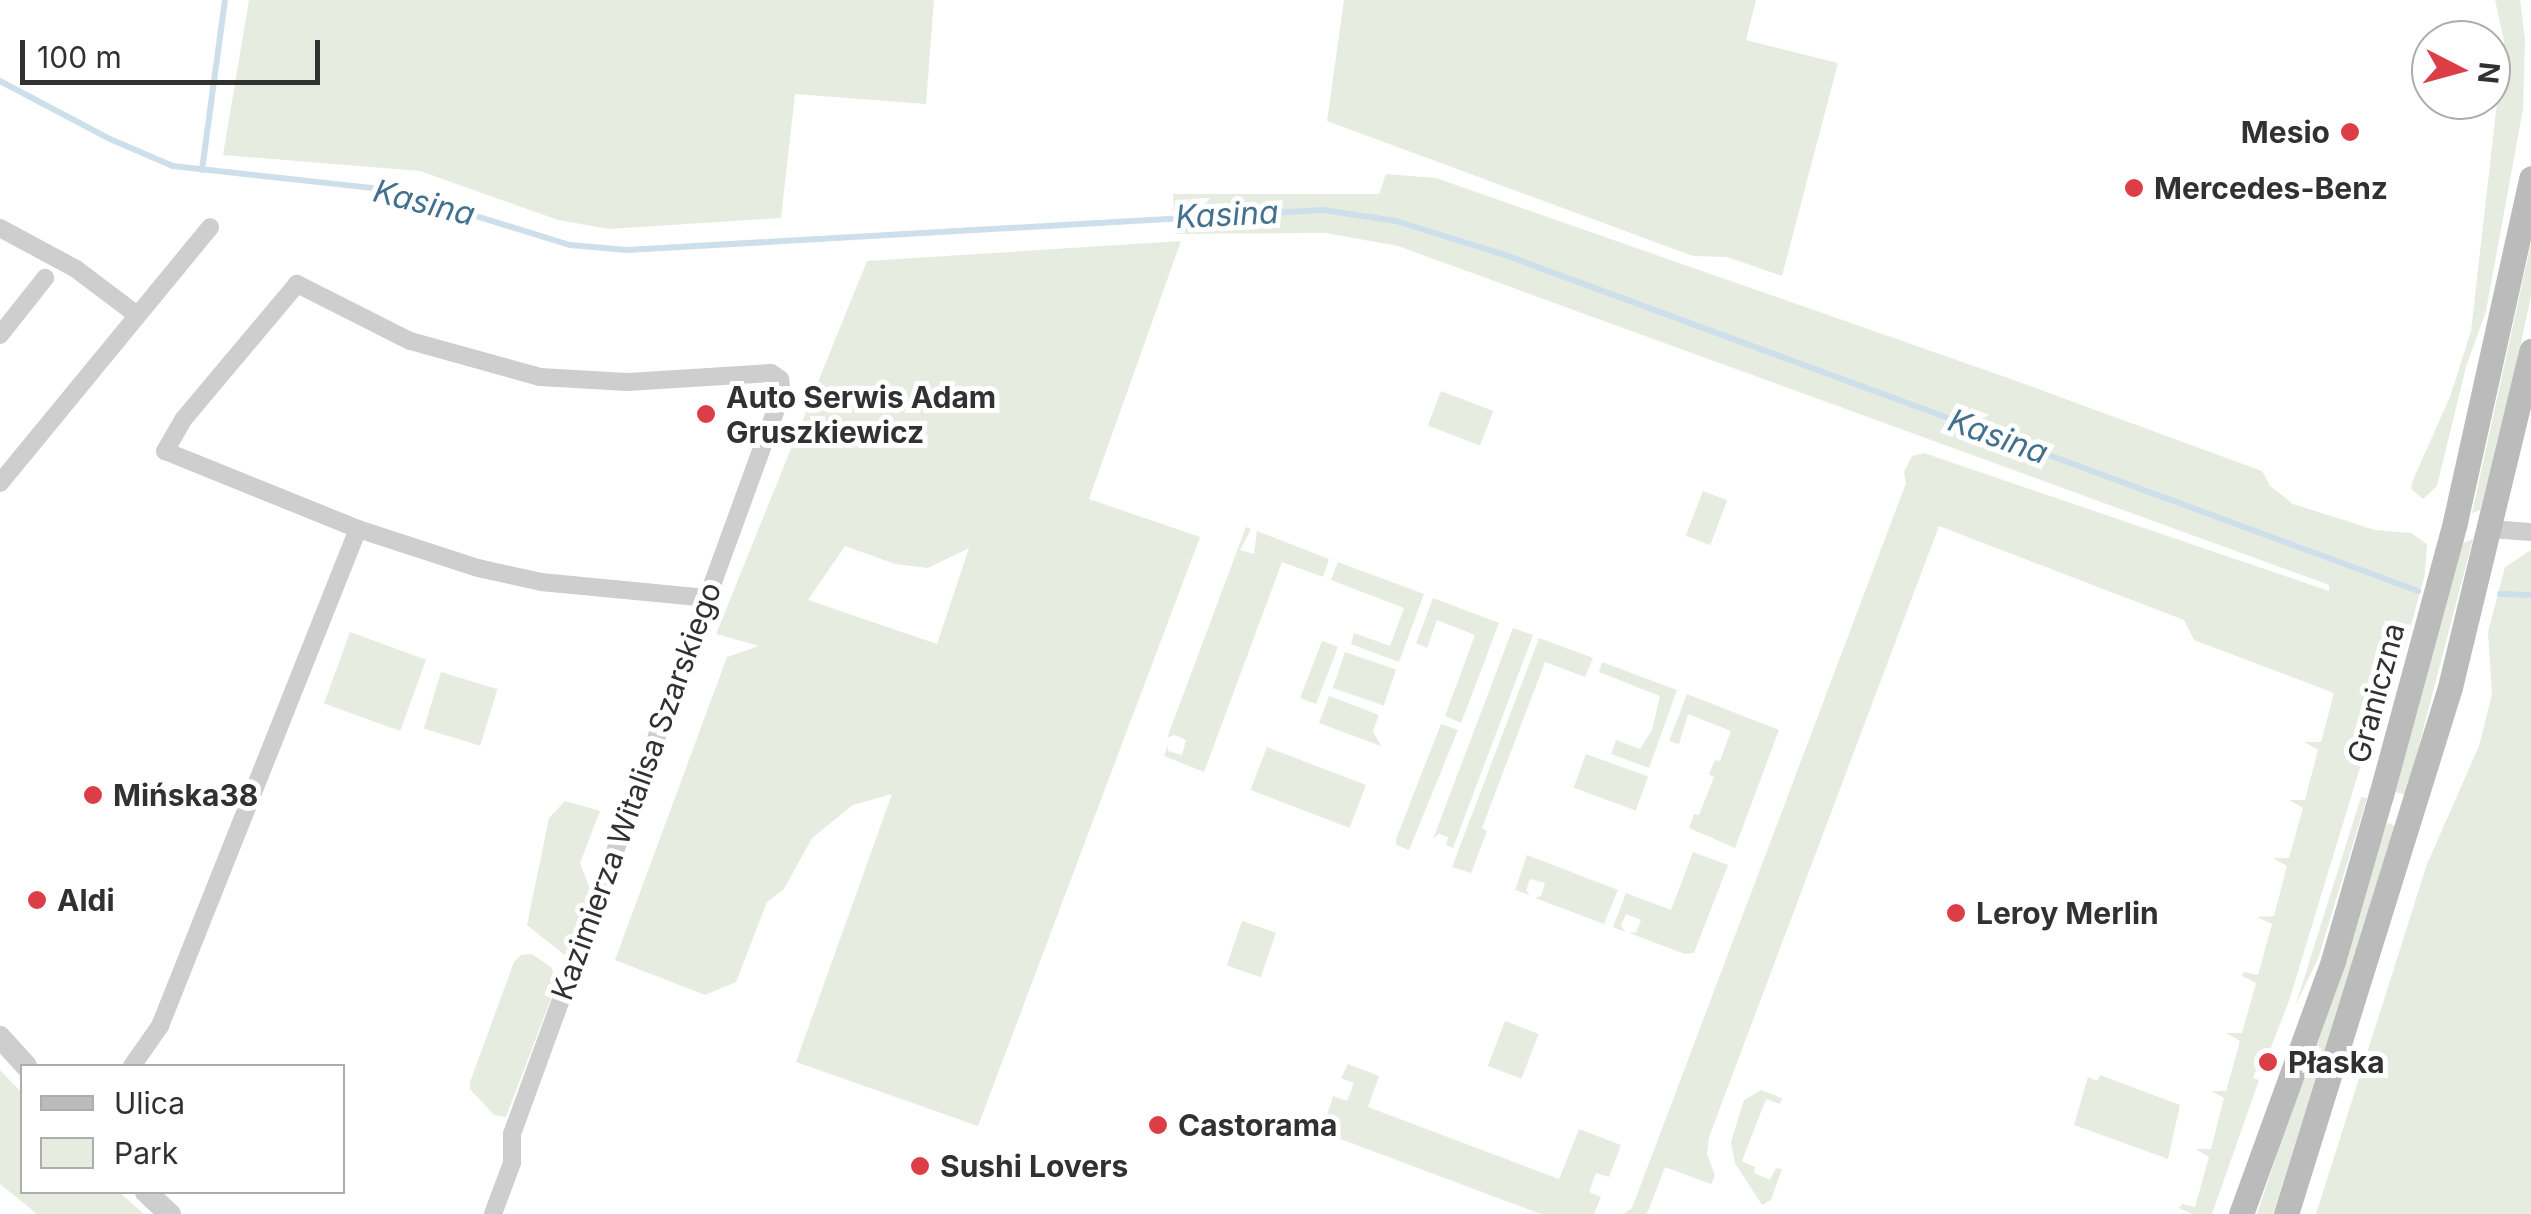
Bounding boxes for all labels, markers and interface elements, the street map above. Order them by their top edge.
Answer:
scale bar [25,20,325,82]
north arrow [2411,20,2511,120]
text: 100 m [37,39,122,75]
text: N [2471,61,2507,85]
place label: Mesio [2241,114,2330,150]
marker: Mesio [2339,121,2361,143]
place label: Mercedes-Benz [2154,170,2388,206]
water label: Kasina [369,172,479,234]
marker: Mercedes-Benz [2123,177,2145,199]
water label: Kasina [1175,193,1279,237]
place label: Auto Serwis Adam Gruszkiewicz [726,379,996,450]
water label: Kasina [1943,401,2053,473]
marker: Auto Serwis Adam Gruszkiewicz [695,403,717,425]
street label: Kazimierza Witalisa Szarskiego [544,577,728,1005]
street label: Graniczna [2340,619,2412,767]
place label: Mińska38 [113,777,258,813]
marker: Mińska38 [82,784,104,806]
place label: Aldi [57,882,115,918]
marker: Aldi [26,889,48,911]
place label: Leroy Merlin [1976,895,2159,931]
marker: Leroy Merlin [1945,902,1967,924]
place label: Płaska [2288,1044,2385,1080]
marker: Płaska [2257,1051,2279,1073]
legend [20,1064,345,1194]
text: Ulica [114,1085,185,1121]
place label: Castorama [1178,1107,1338,1143]
marker: Castorama [1147,1114,1169,1136]
text: Park [114,1135,178,1171]
place label: Sushi Lovers [940,1148,1128,1184]
marker: Sushi Lovers [909,1155,931,1177]

